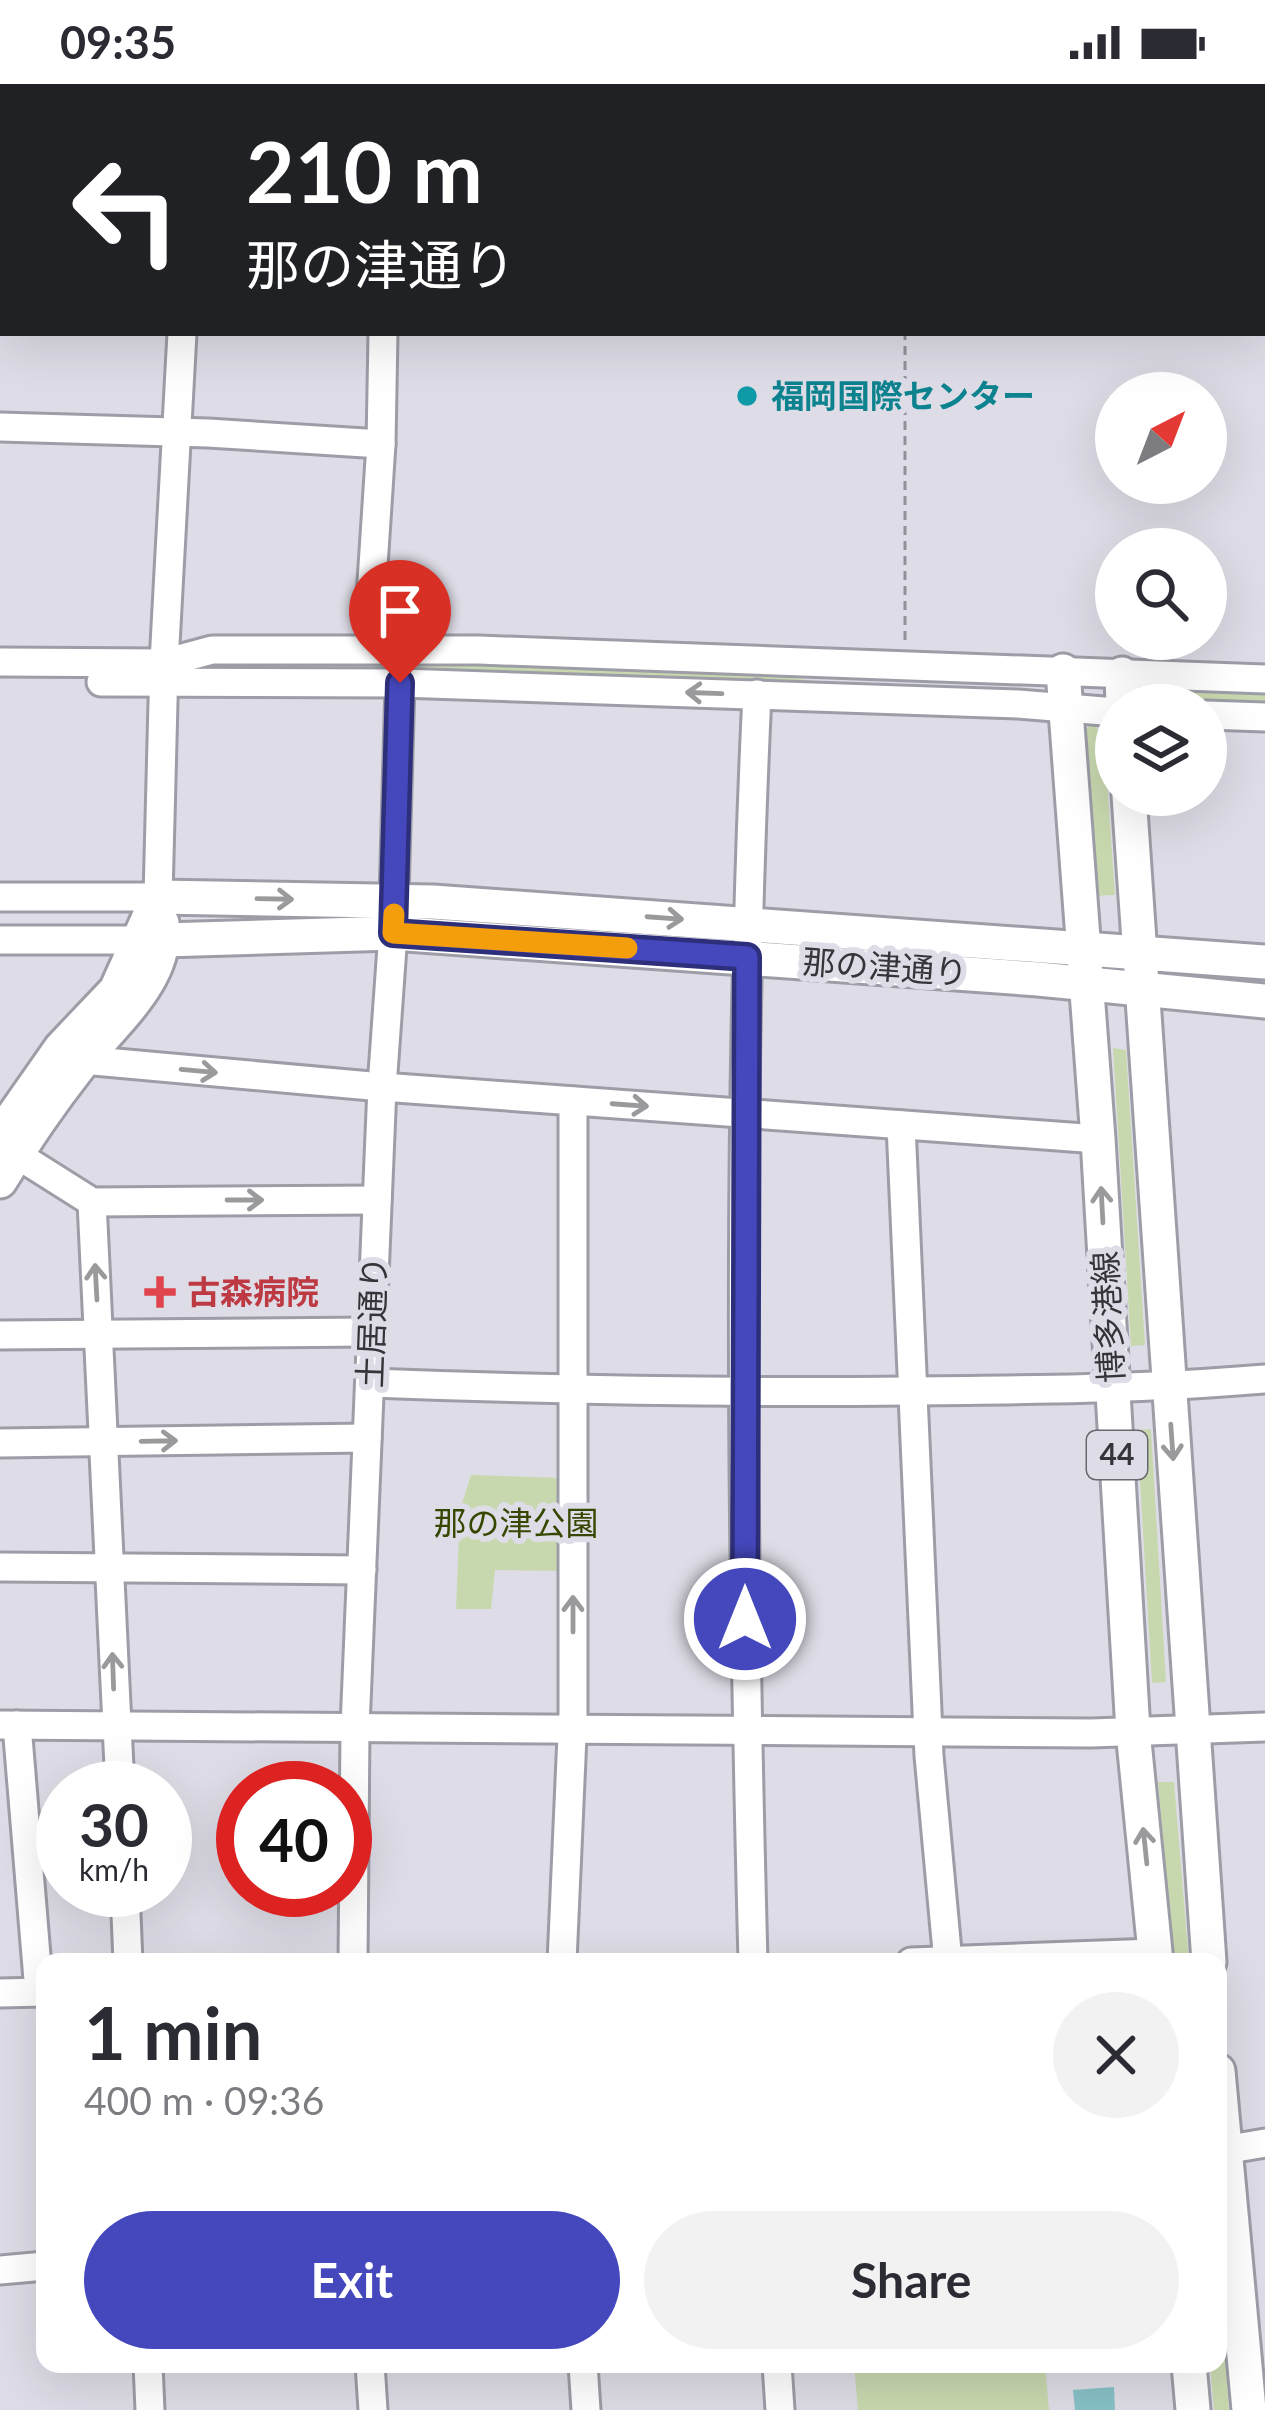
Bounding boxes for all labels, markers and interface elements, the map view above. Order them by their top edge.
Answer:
text: 09:35 [60,15,176,69]
text: 210 m [246,120,483,221]
icon: left [48,132,204,288]
text: 那の津通り [246,232,516,297]
north arrow [1095,372,1227,504]
map controls [1095,372,1227,816]
place label: 福岡国際センター [771,375,1035,415]
marker: 福岡国際センター [734,383,760,409]
button: search [1095,528,1227,660]
pin [349,560,451,683]
icon: arrive [367,578,433,644]
one-way arrow [685,681,724,704]
button: layers [1095,684,1227,816]
one-way arrow [255,888,294,910]
one-way arrow [645,906,684,929]
street label: 那の津通り [801,940,969,992]
one-way arrow [179,1059,218,1082]
one-way arrow [610,1094,649,1117]
one-way arrow [1090,1186,1113,1225]
one-way arrow [225,1189,264,1211]
street label: 博多港線 [1084,1250,1130,1384]
street label: 土居通り [349,1255,393,1389]
one-way arrow [84,1263,107,1302]
place label: 古森病院 [187,1271,319,1311]
marker: 古森病院 [144,1276,176,1308]
one-way arrow [1161,1422,1184,1461]
one-way arrow [139,1430,178,1453]
road number: 44 [1087,1431,1147,1479]
park label: 那の津公園 [434,1502,599,1542]
position arrow [682,1556,808,1682]
one-way arrow [562,1595,584,1634]
one-way arrow [102,1652,125,1691]
speed limit sign: 40 [216,1761,372,1917]
text: 30 [79,1788,149,1860]
one-way arrow [1133,1827,1156,1866]
text: km/h [79,1851,149,1887]
text: 1 min [84,1989,262,2075]
button: close [1053,1992,1179,2118]
text: 400 m · 09:36 [84,2077,324,2123]
button: Exit [84,2211,620,2349]
button: Share [644,2211,1179,2349]

